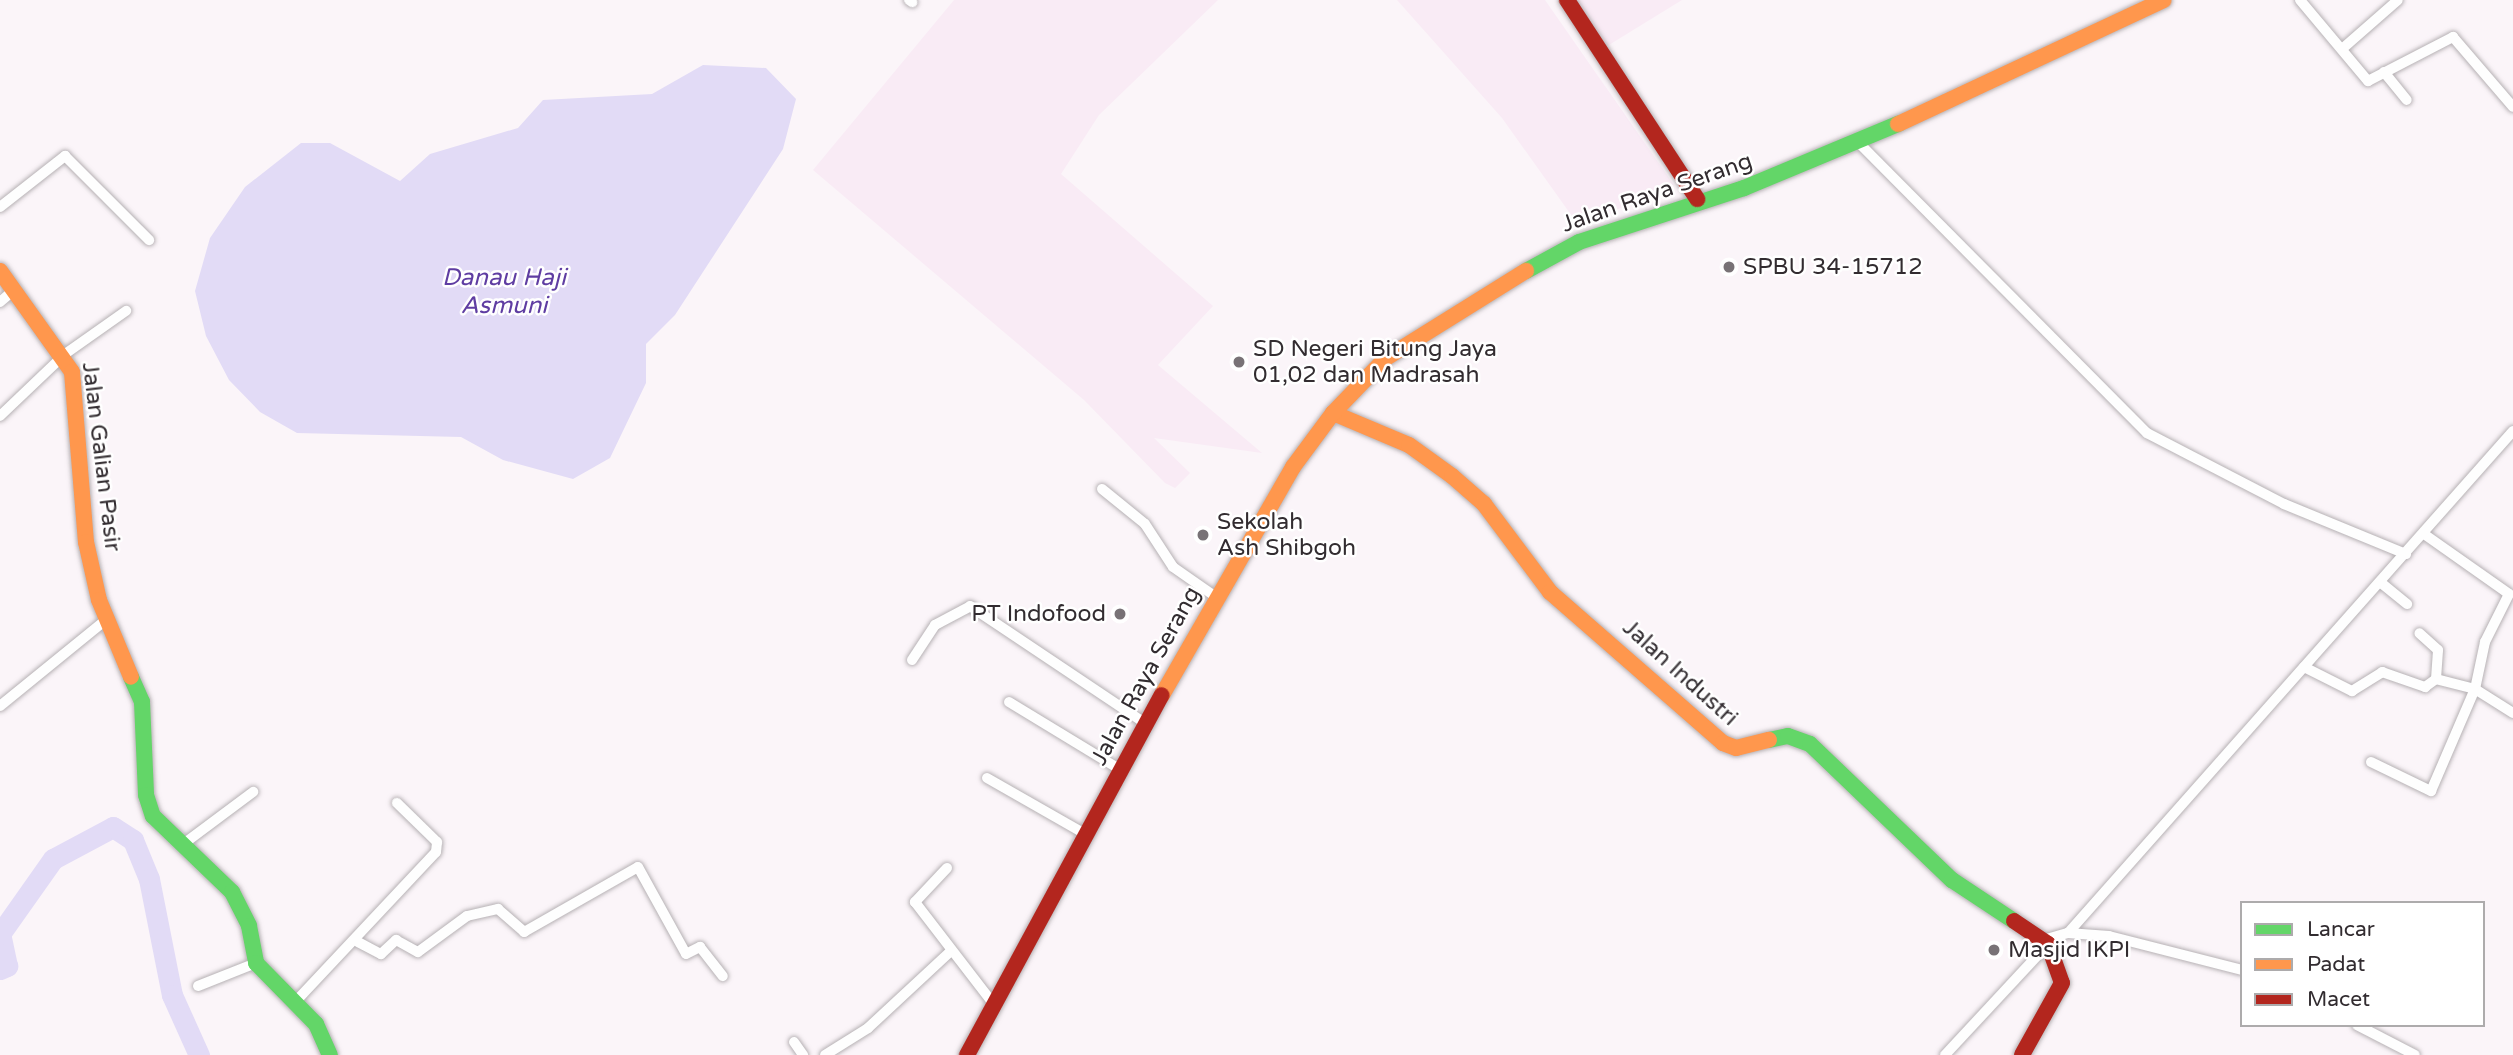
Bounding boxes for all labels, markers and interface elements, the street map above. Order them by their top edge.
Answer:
street label: Jalan Raya Serang [1558,147,1756,239]
place label: SPBU 34-15712 [1743,253,1923,281]
marker: SPBU 34-15712 [1721,259,1737,275]
water label: Danau Haji Asmuni [442,264,566,320]
place label: SD Negeri Bitung Jaya 01,02 dan Madrasah [1253,335,1497,389]
marker: SD Negeri Bitung Jaya 01,02 dan Madrasah [1231,354,1247,370]
street label: Jalan Galian Pasir [76,361,126,553]
place label: Sekolah Ash Shibgoh [1217,508,1356,562]
marker: Sekolah Ash Shibgoh [1195,527,1211,543]
street label: Jalan Raya Serang [1085,582,1207,770]
place label: PT Indofood [971,600,1106,628]
marker: PT Indofood [1112,606,1128,622]
street label: Jalan Industri [1617,614,1743,732]
legend [2240,901,2485,1027]
text: Lancar [2307,917,2375,942]
place label: Masjid IKPI [2008,936,2130,964]
marker: Masjid IKPI [1986,942,2002,958]
text: Padat [2307,952,2365,977]
text: Macet [2307,987,2370,1012]

